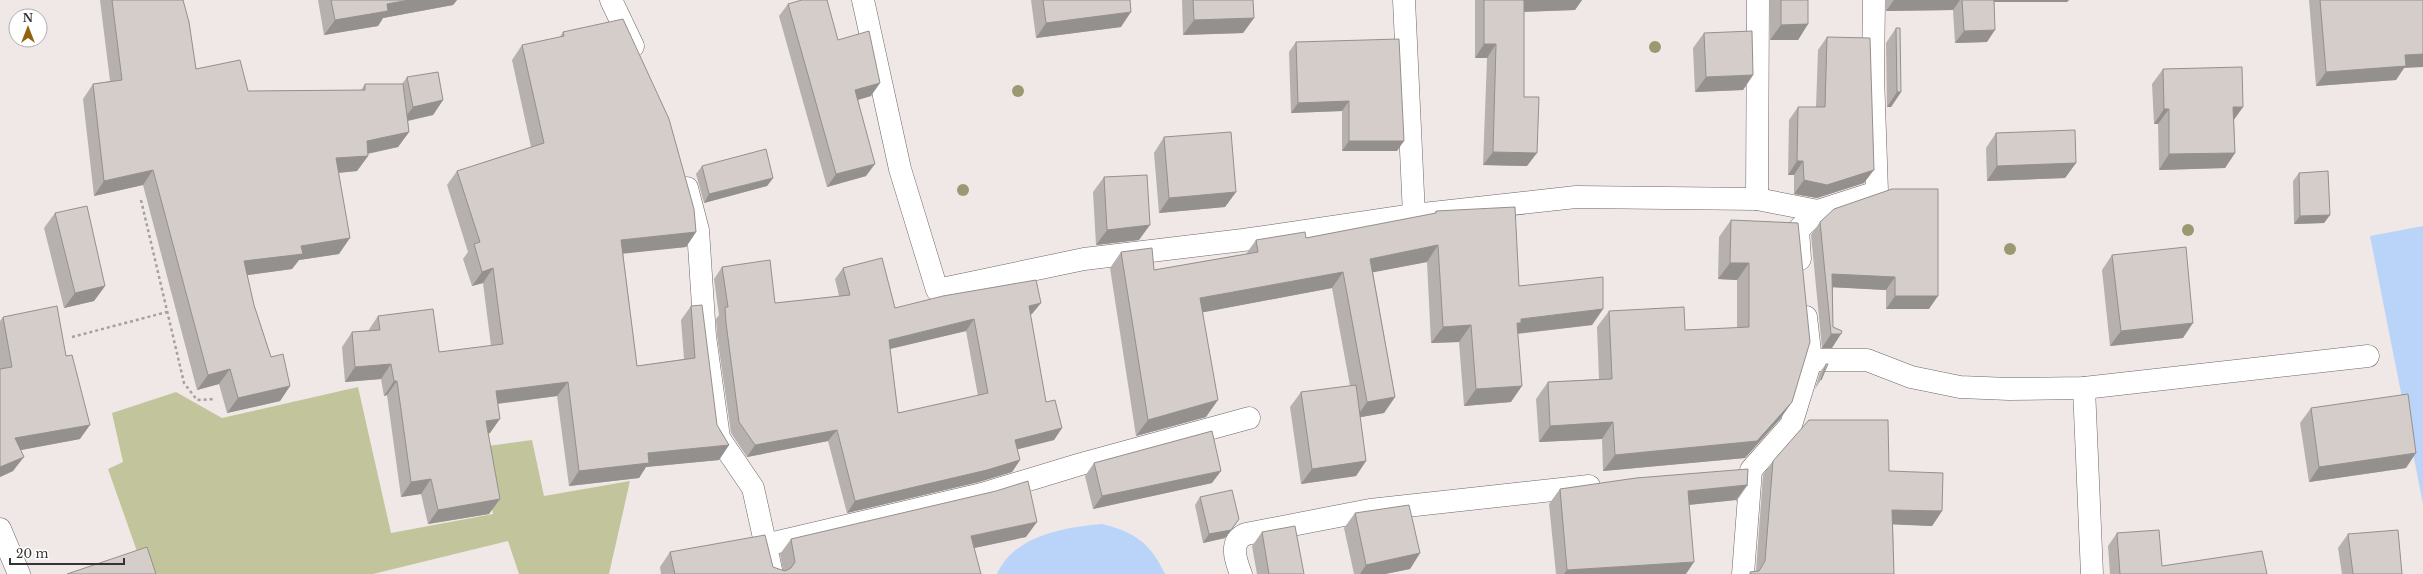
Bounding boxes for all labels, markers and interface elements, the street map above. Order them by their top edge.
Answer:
north arrow [8,8,48,48]
text: N [23,11,34,25]
scale bar [10,540,124,566]
text: 20 m [16,546,48,561]

